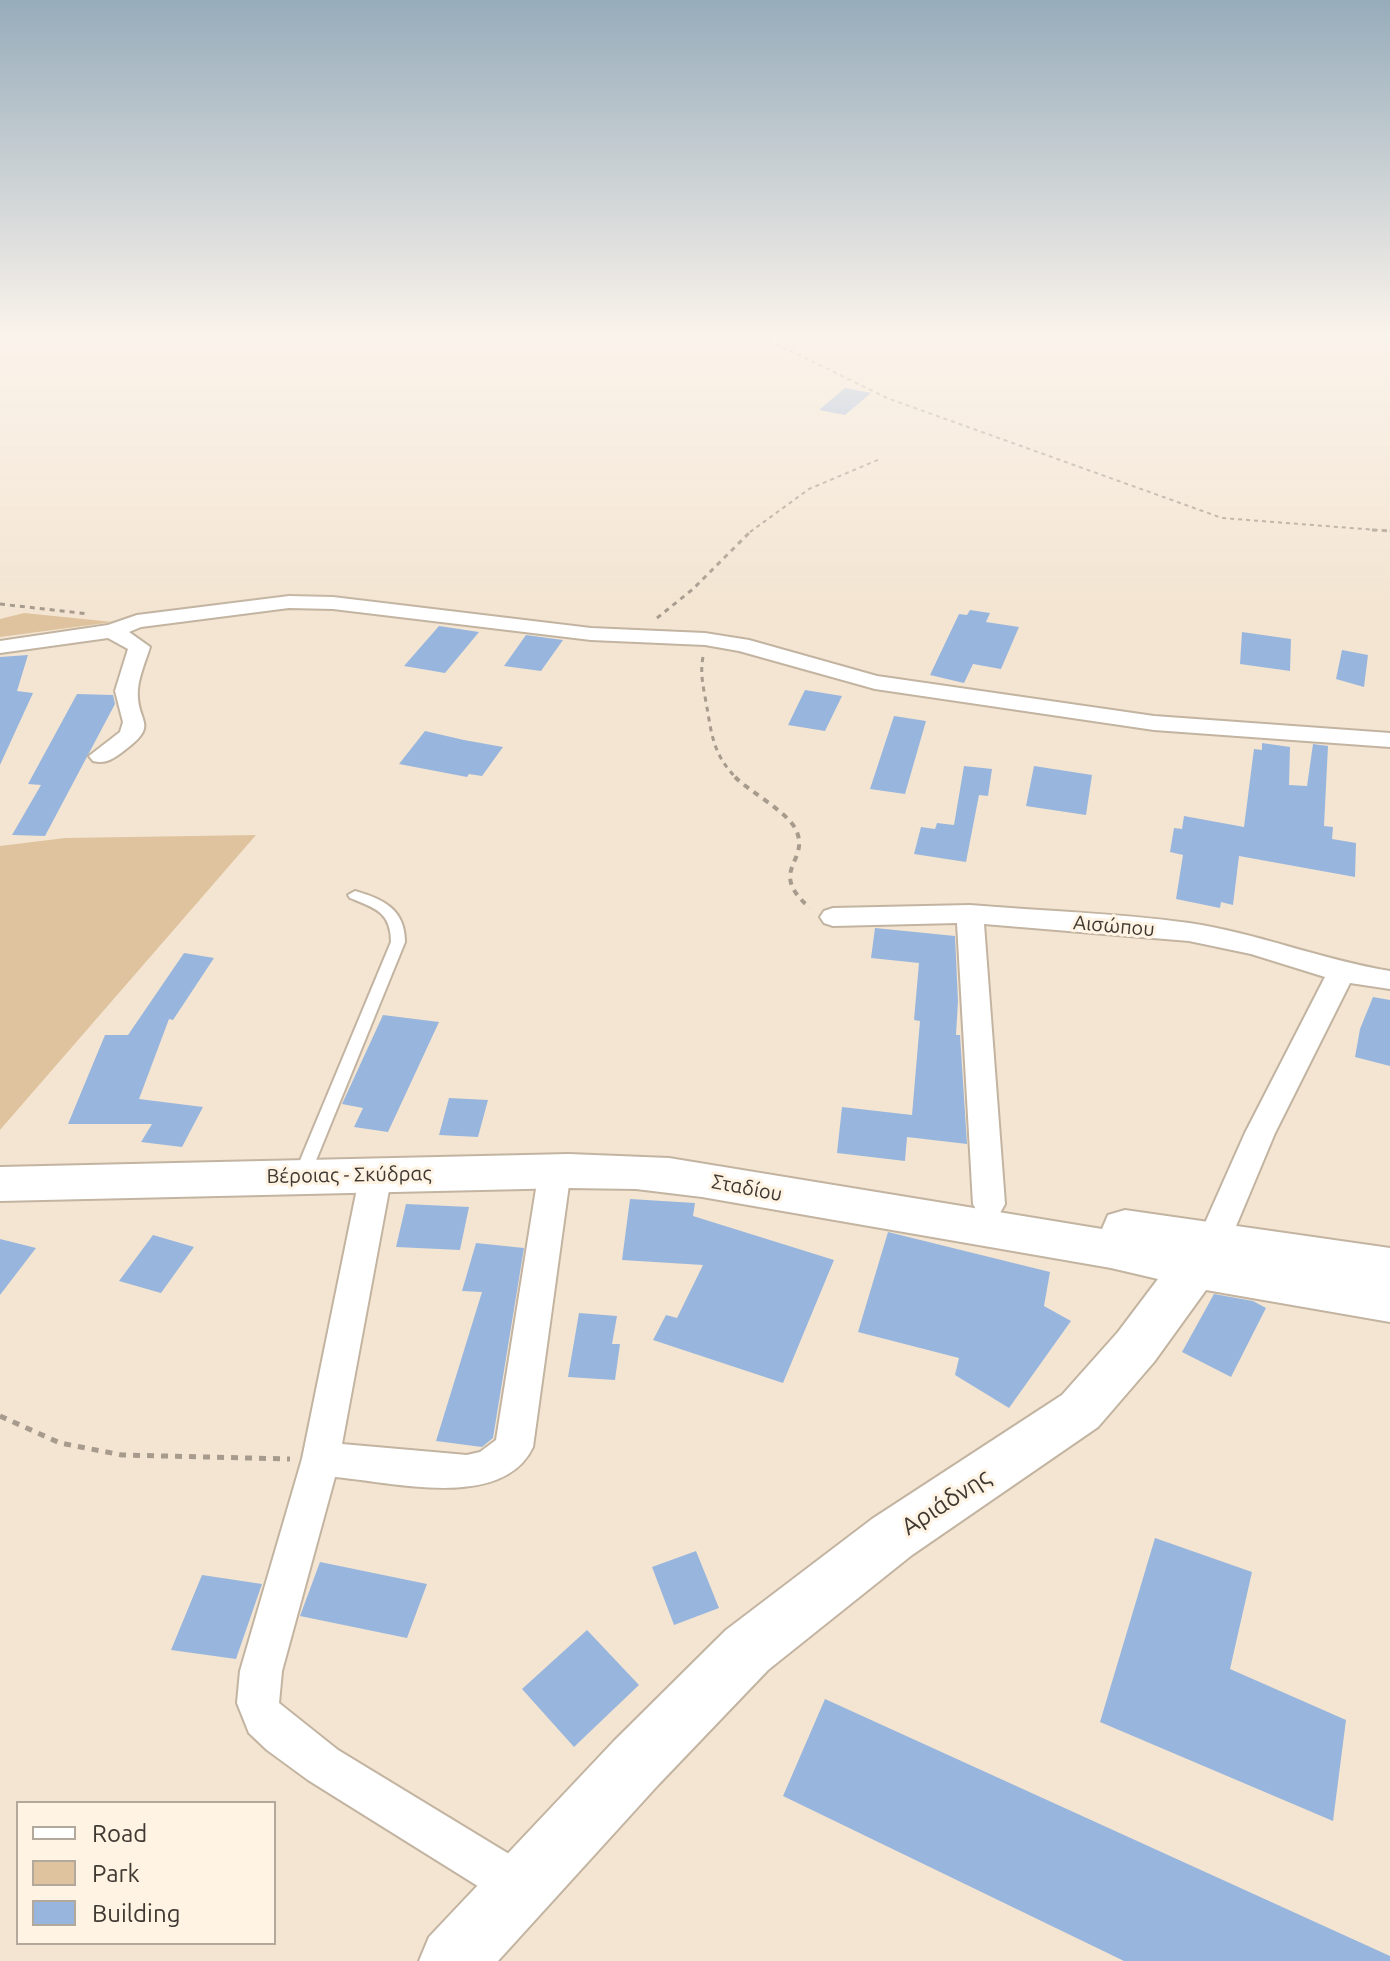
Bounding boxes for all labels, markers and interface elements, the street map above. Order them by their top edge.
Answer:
street label: Αισώπου [1072,910,1156,942]
street label: Βέροιας - Σκύδρας [266,1162,432,1188]
street label: Σταδίου [710,1169,784,1207]
street label: Αριάδνης [896,1463,996,1541]
legend [16,1801,276,1945]
text: Road [92,1820,147,1847]
text: Park [92,1860,140,1887]
text: Building [92,1900,180,1927]

